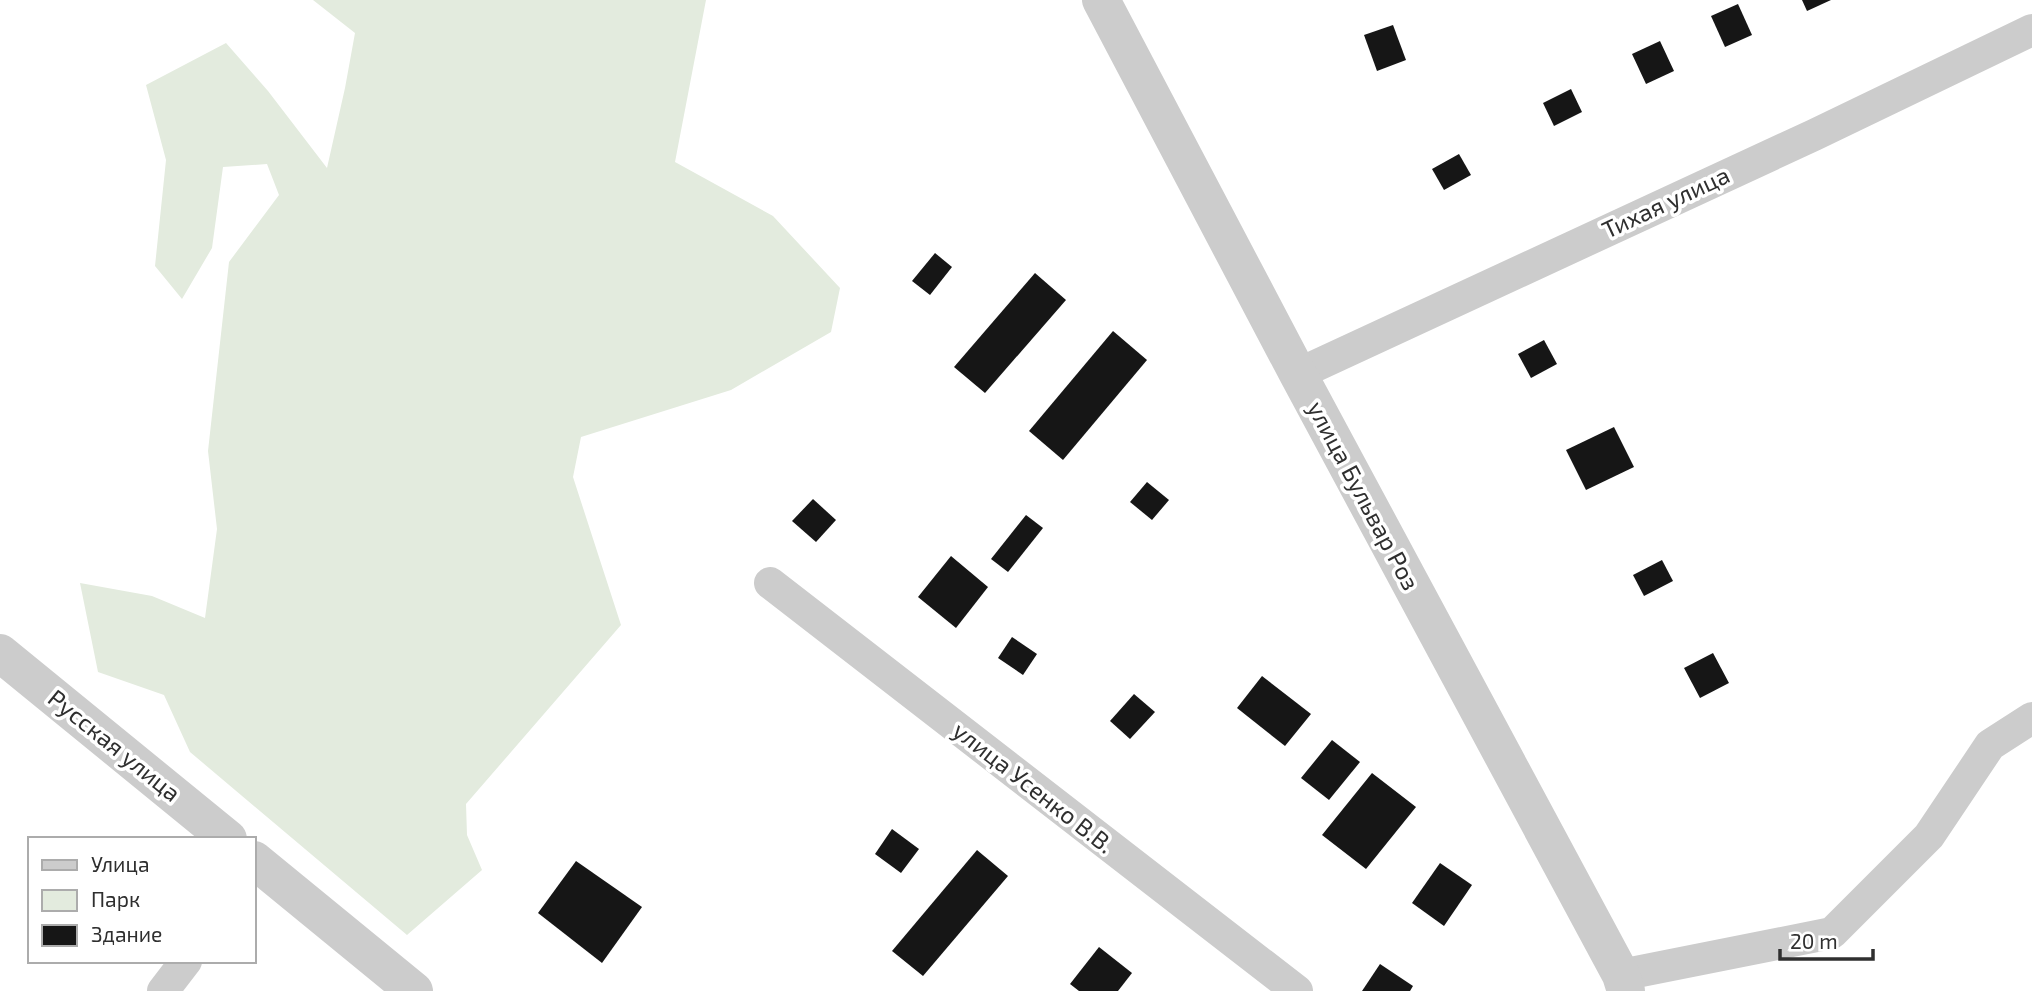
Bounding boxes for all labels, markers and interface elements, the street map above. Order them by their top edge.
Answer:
street label: Тихая улица [1597,159,1734,245]
street label: улица Бульвар Роз [1301,396,1426,595]
street label: Русская улица [42,683,187,808]
street label: улица Усенко В.В. [947,715,1120,859]
legend [28,837,256,963]
text: Улица [91,851,150,876]
text: Парк [91,886,140,911]
scale bar [1780,918,1873,962]
text: Здание [91,921,162,946]
text: 20 m [1790,928,1838,953]

